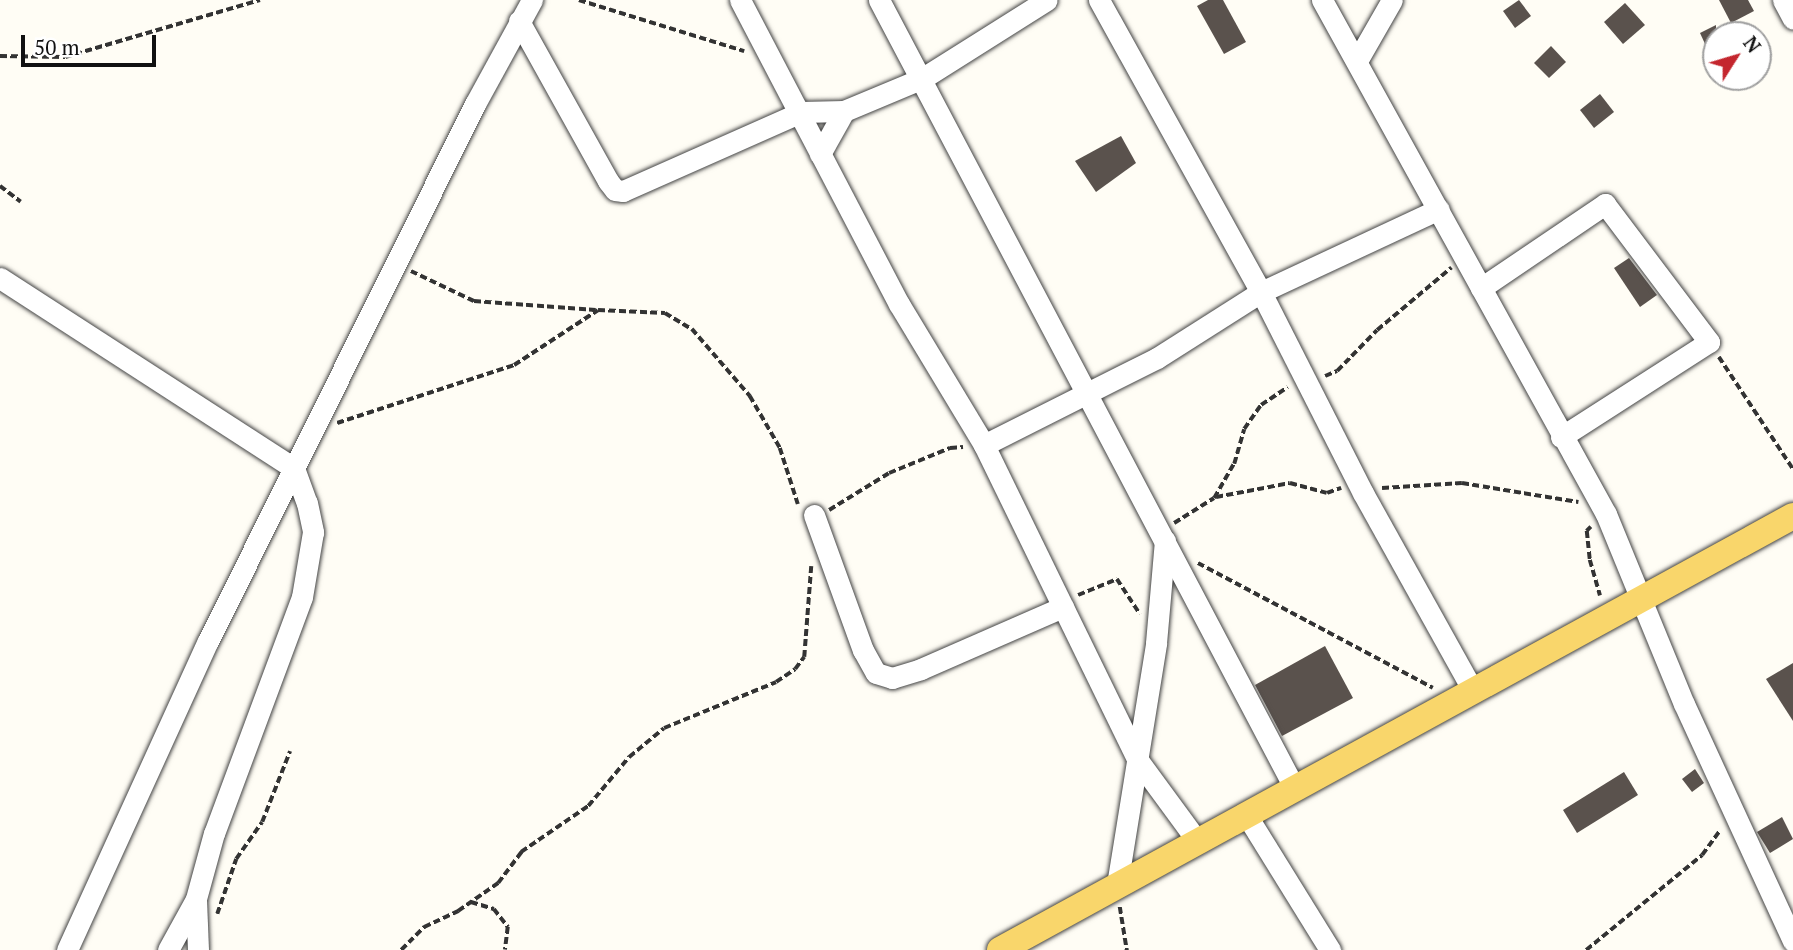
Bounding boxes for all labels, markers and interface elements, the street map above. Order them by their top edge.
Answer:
scale bar [24,21,159,65]
north arrow [1702,21,1772,91]
text: N [1738,31,1767,58]
text: 50 m [34,33,80,61]

